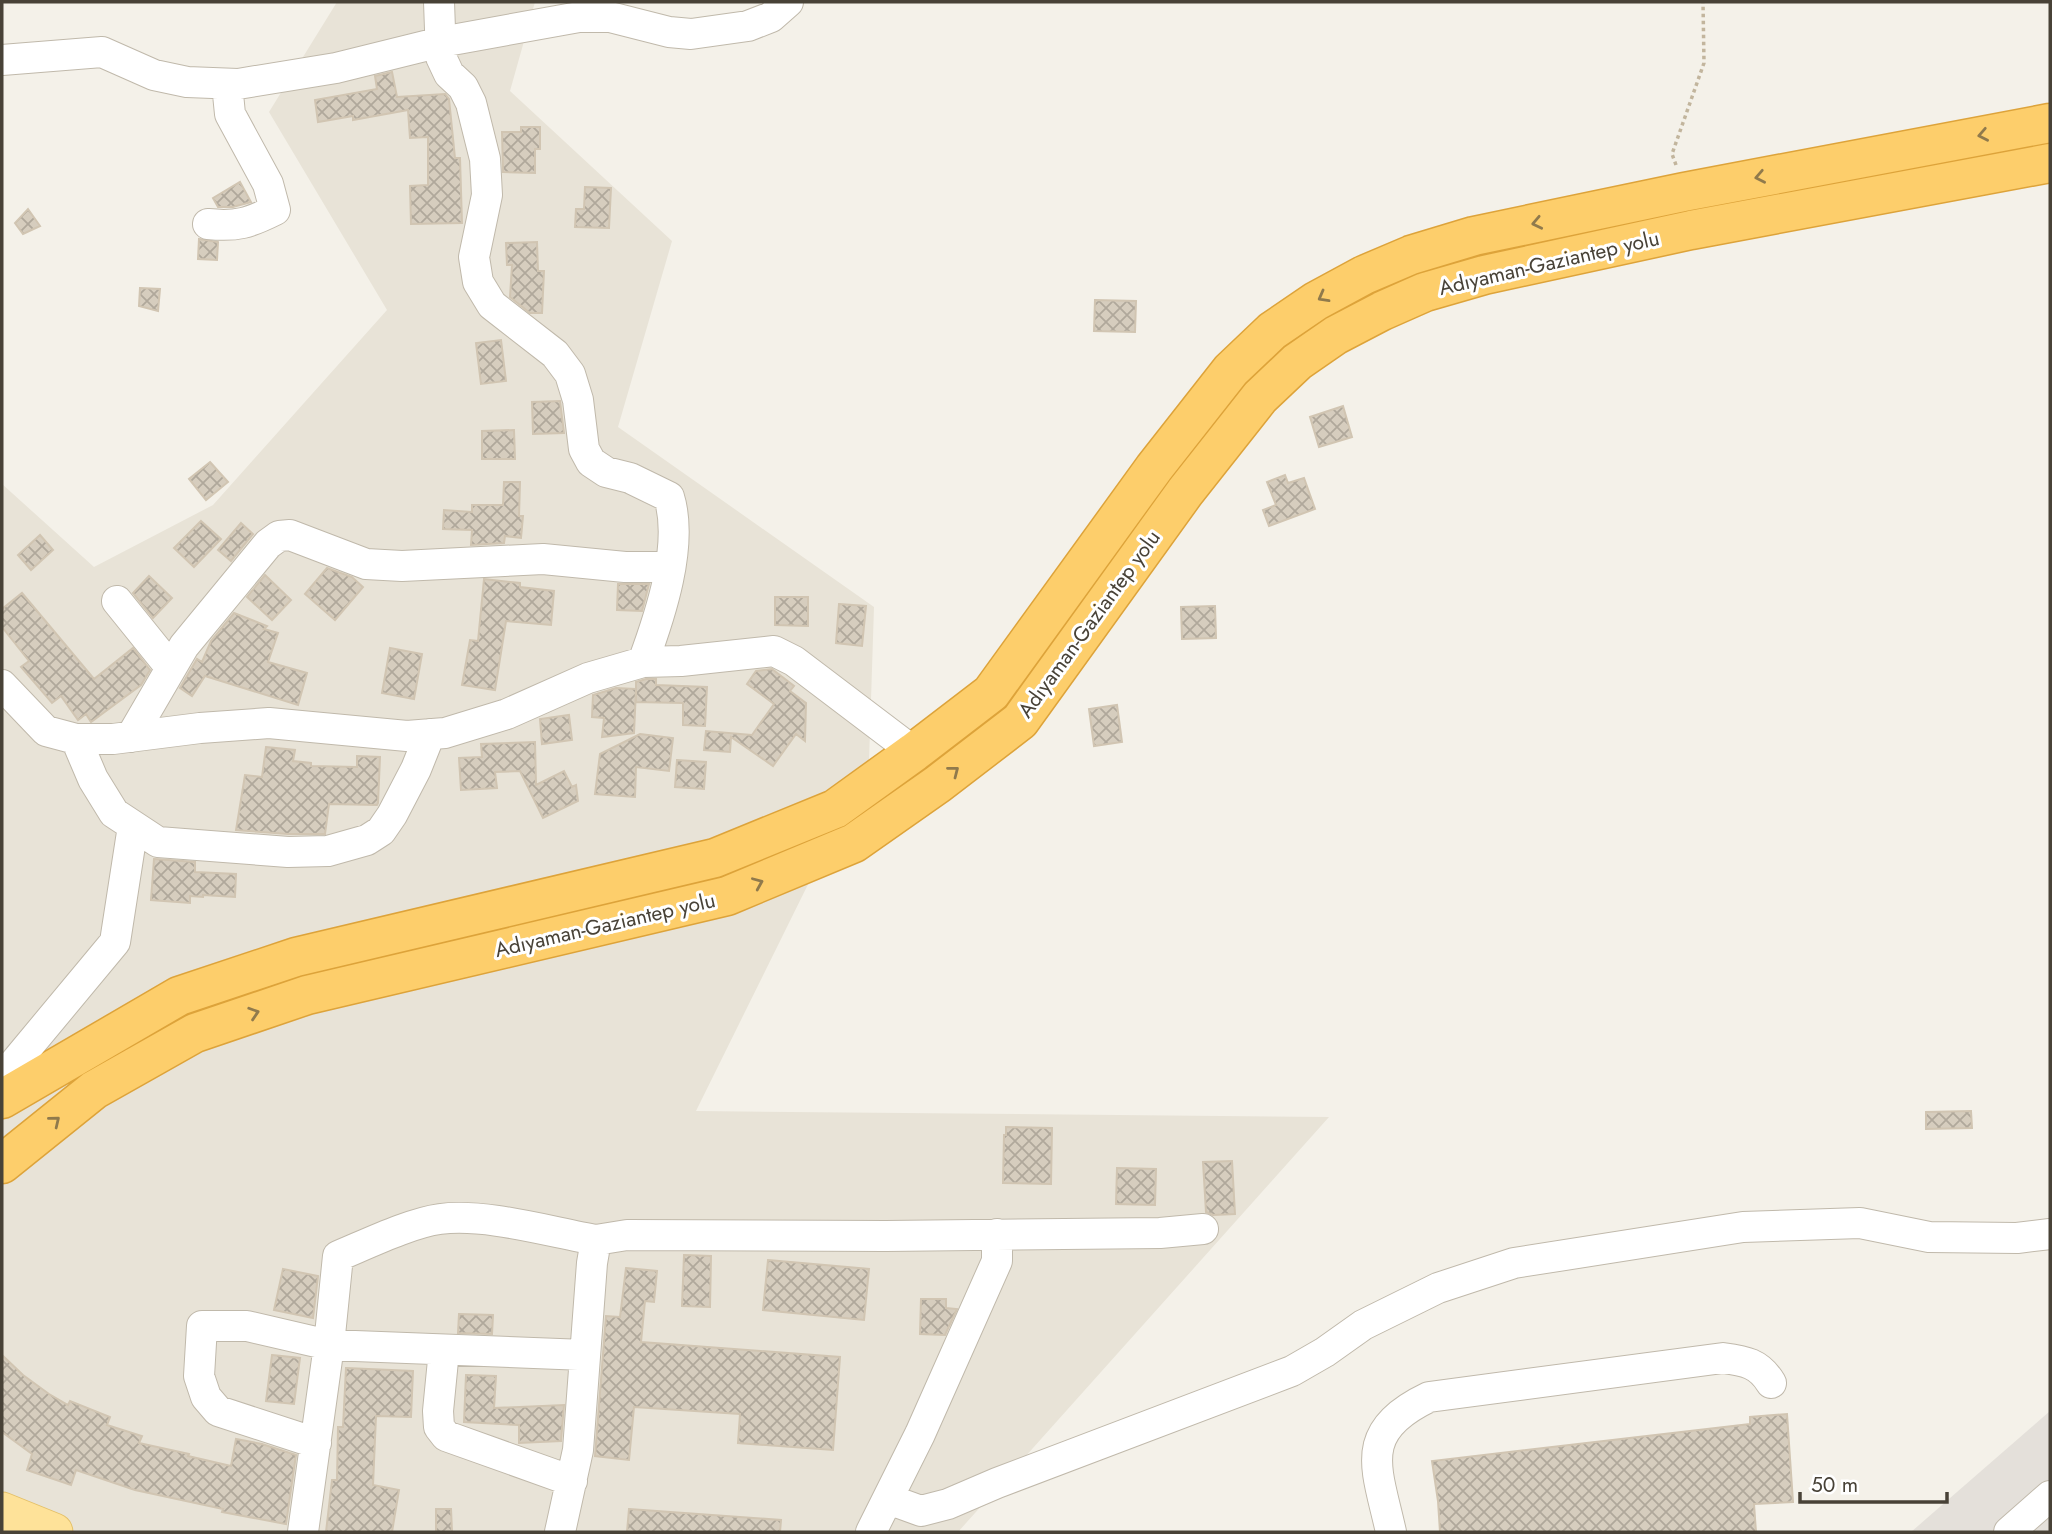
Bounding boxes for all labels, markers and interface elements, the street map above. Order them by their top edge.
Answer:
one-way arrow [1977,127,1989,142]
one-way arrow [1754,169,1766,184]
one-way arrow [1531,215,1543,229]
street label: Adıyaman-Gaziantep yolu [1436,223,1662,303]
one-way arrow [1318,289,1331,303]
street label: Adıyaman-Gaziantep yolu [1011,524,1167,724]
one-way arrow [947,767,959,780]
one-way arrow [751,878,763,892]
street label: Adıyaman-Gaziantep yolu [492,885,718,965]
one-way arrow [247,1007,259,1021]
one-way arrow [47,1117,60,1129]
scale bar [1800,1460,1947,1504]
text: 50 m [1811,1470,1858,1500]

